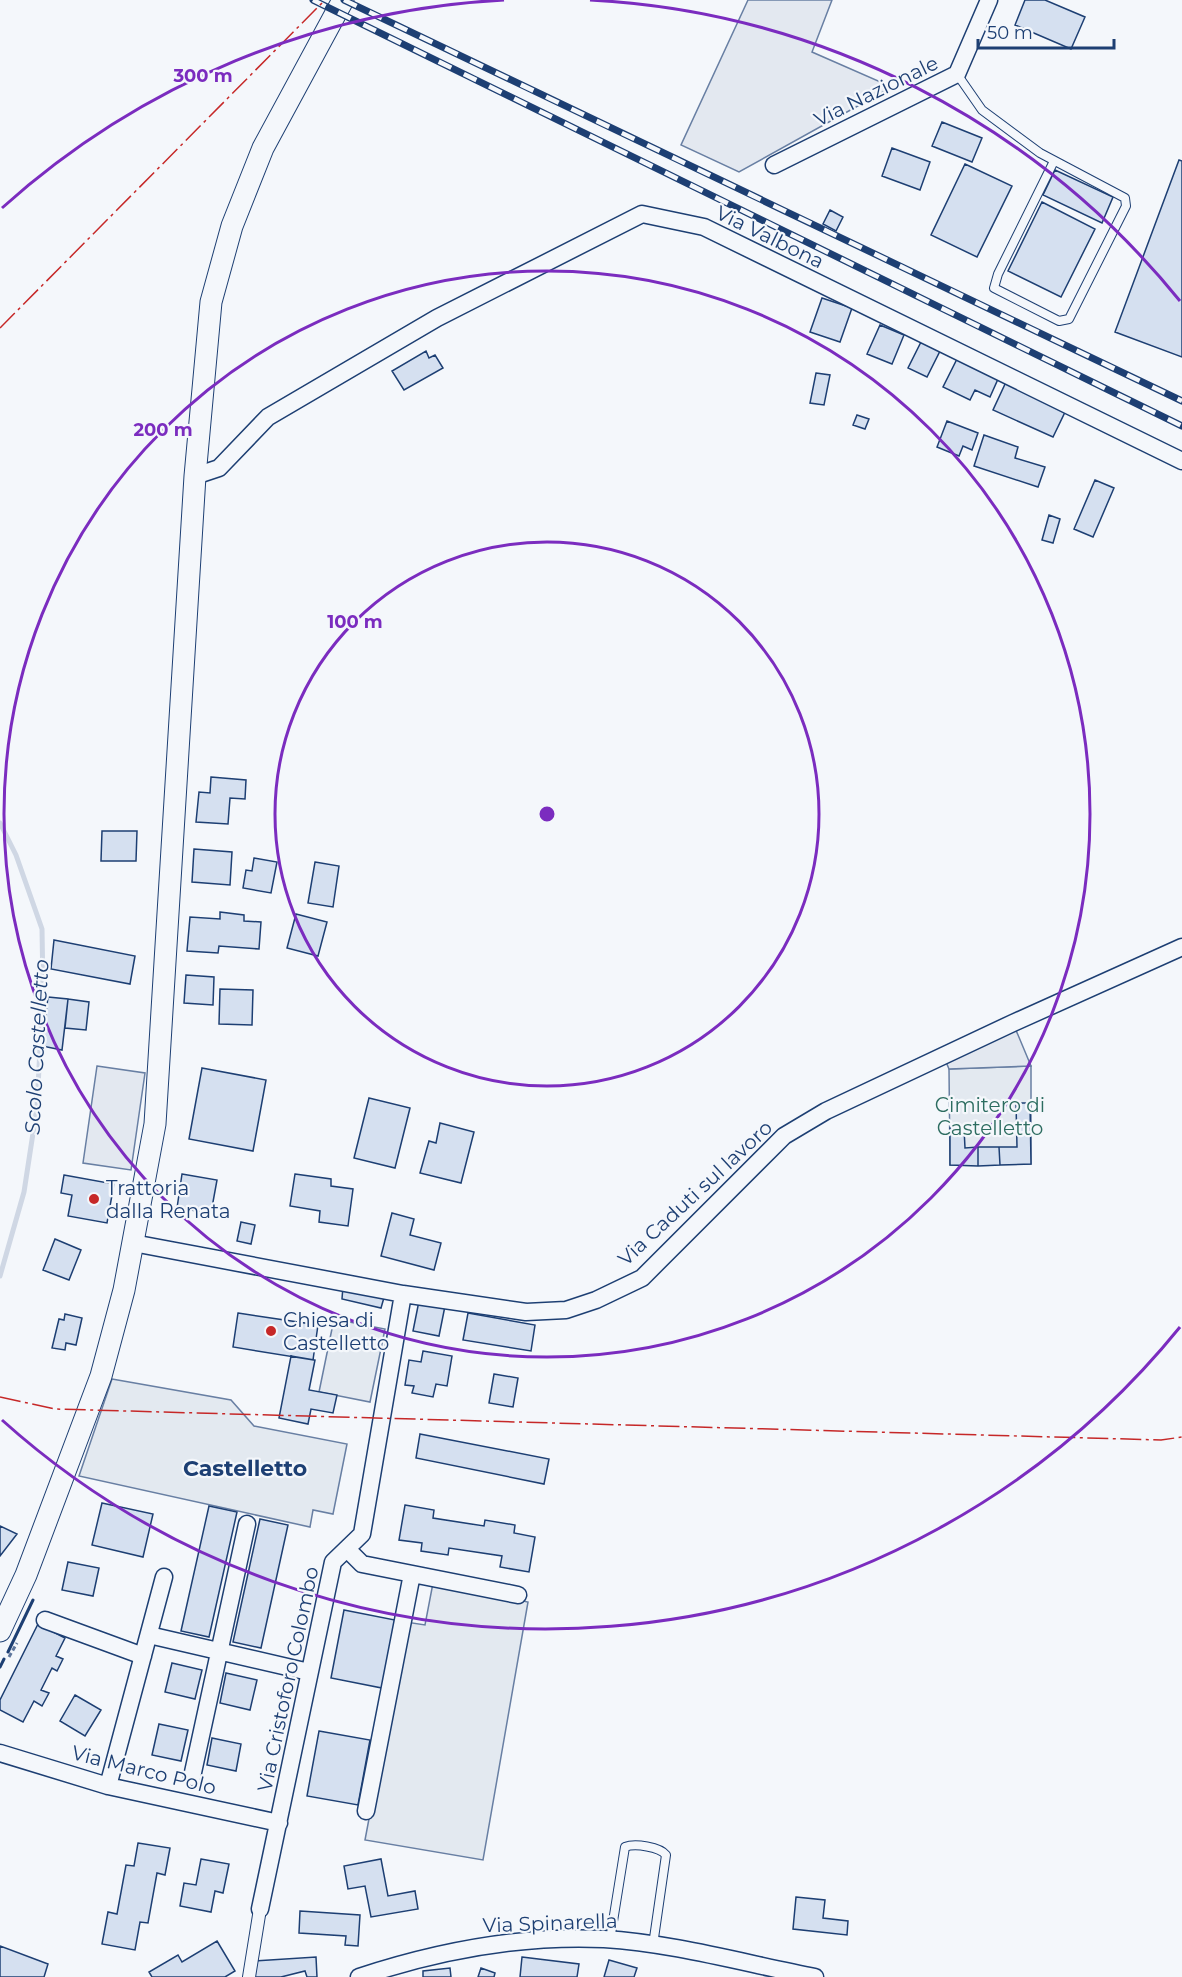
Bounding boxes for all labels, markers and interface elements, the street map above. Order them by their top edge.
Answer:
scale bar [978,12,1114,50]
text: 50 m [987,22,1033,44]
street label: Via Nazionale [810,51,942,131]
text: 300 m [172,65,233,87]
street label: Via Valbona [712,200,828,274]
text: 200 m [133,419,193,441]
text: 100 m [327,611,383,633]
centre of rings [537,804,557,824]
water label: Scolo Castelletto [19,959,54,1135]
park label: Cimitero di Castelletto [935,1093,1045,1140]
street label: Via Caduti sul lavoro [613,1115,777,1271]
place label: Trattoria dalla Renata [106,1176,231,1223]
marker: Trattoria dalla Renata [87,1192,101,1206]
place label: Chiesa di Castelletto [283,1308,389,1355]
marker: Chiesa di Castelletto [264,1324,278,1338]
district label: Castelletto [183,1455,307,1482]
street label: Via Cristoforo Colombo [252,1564,324,1794]
street label: Via Marco Polo [69,1740,219,1800]
street label: Via Spinarella [482,1909,618,1937]

